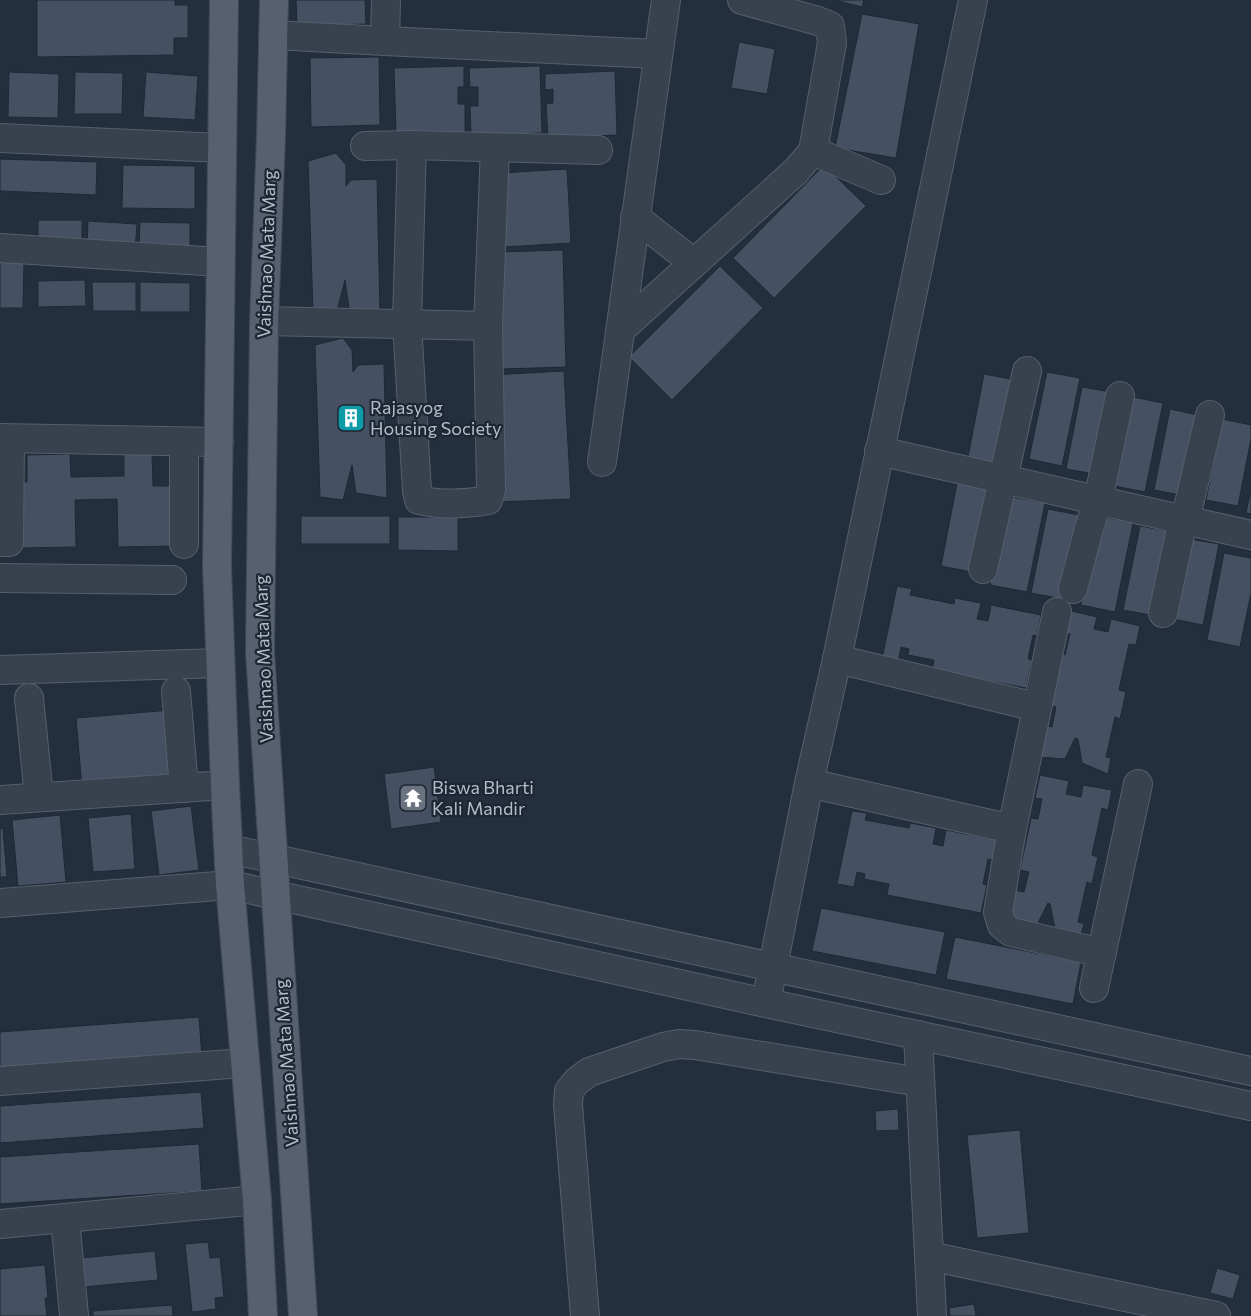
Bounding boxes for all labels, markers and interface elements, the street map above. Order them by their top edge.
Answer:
street label: Vaishnao Mata Marg [252,169,280,338]
place label: Rajasyog Housing Society [370,396,502,439]
building icon: Rajasyog Housing Society [336,403,366,433]
street label: Vaishnao Mata Marg [249,574,277,743]
place label: Biswa Bharti Kali Mandir [432,776,534,819]
temple icon: Biswa Bharti Kali Mandir [398,783,428,813]
street label: Vaishnao Mata Marg [269,978,303,1148]

